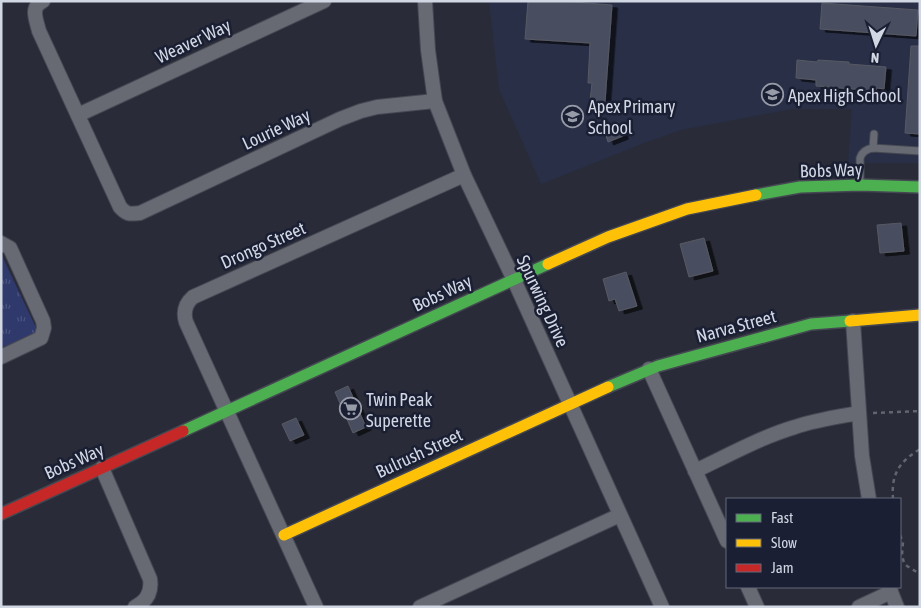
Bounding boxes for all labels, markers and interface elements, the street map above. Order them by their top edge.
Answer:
street label: Weaver Way [152,14,234,68]
north arrow [851,20,901,70]
text: N [870,50,880,66]
school or university icon: Apex High School [760,83,784,107]
place label: Apex High School [788,85,901,106]
place label: Apex Primary School [588,96,675,138]
street label: Lourie Way [239,104,313,154]
school or university icon: Apex Primary School [560,104,584,128]
street label: Bobs Way [799,158,863,182]
street label: Drongo Street [217,217,309,273]
street label: Spurwing Drive [513,252,573,350]
street label: Bobs Way [409,270,475,316]
street label: Narva Street [694,305,778,347]
place label: Twin Peak Superette [366,389,432,431]
supermarket icon: Twin Peak Superette [338,397,362,421]
street label: Bulrush Street [372,424,466,482]
street label: Bobs Way [41,439,107,483]
legend [726,498,901,588]
text: Fast [771,509,793,526]
text: Slow [771,534,797,551]
text: Jam [771,559,794,576]

